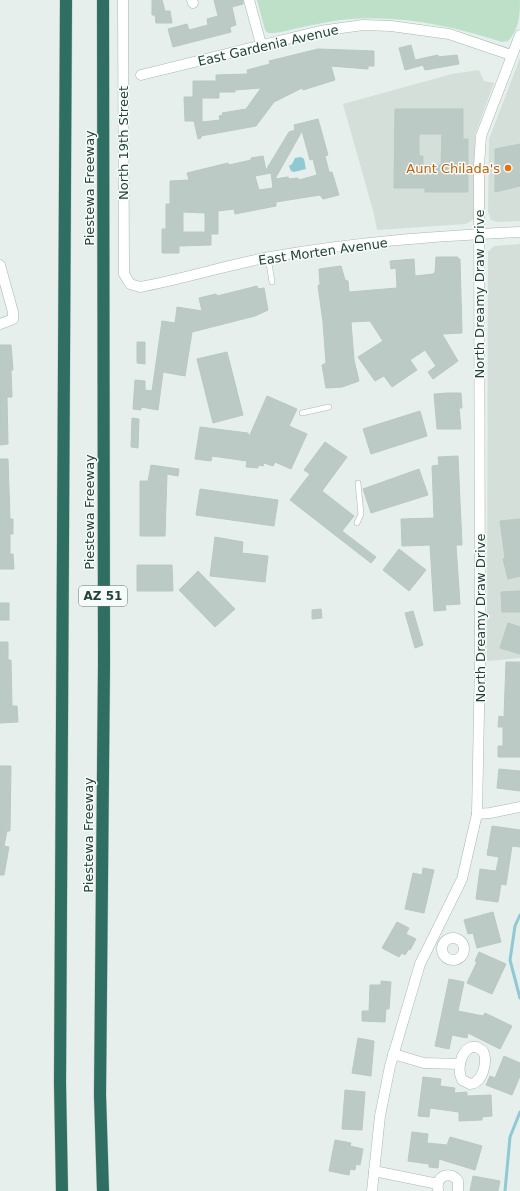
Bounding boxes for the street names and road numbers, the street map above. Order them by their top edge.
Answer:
street label: East Gardenia Avenue [196,22,340,69]
street label: North 19th Street [116,86,131,200]
street label: Piestewa Freeway [82,130,97,246]
street label: North Dreamy Draw Drive [472,210,487,378]
street label: East Morten Avenue [257,235,389,268]
street label: Piestewa Freeway [82,454,97,570]
street label: North Dreamy Draw Drive [473,534,488,702]
road number: AZ 51 [79,586,127,606]
street label: Piestewa Freeway [81,777,96,893]

